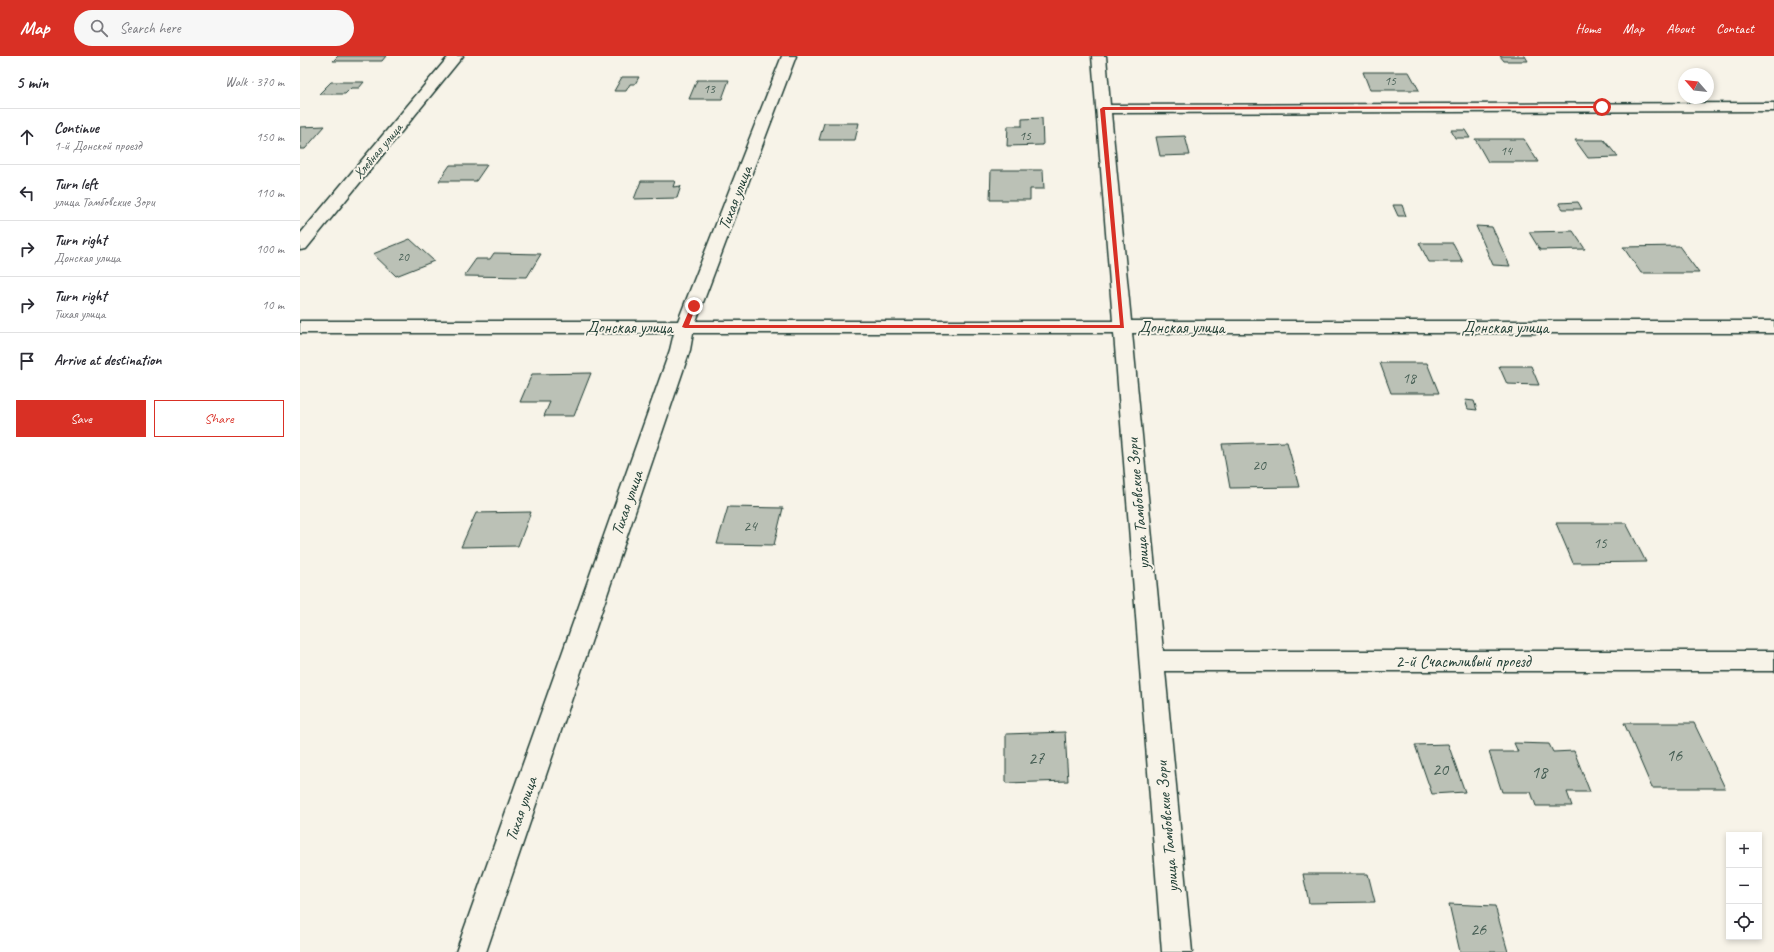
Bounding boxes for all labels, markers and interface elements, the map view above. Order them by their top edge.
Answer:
search box [74,10,354,46]
text: Map [20,16,50,40]
icon: search [88,17,110,39]
text: Search here [120,19,181,38]
text: Home [1575,20,1601,37]
text: Map [1623,20,1644,37]
text: About [1666,20,1694,37]
text: Contact [1716,20,1754,37]
north arrow [1678,68,1714,104]
text: 5 min [16,72,48,93]
house number: 15 [1384,73,1397,89]
text: Walk · 370 m [225,74,284,90]
house number: 13 [703,81,716,97]
route start [1593,98,1611,116]
text: Continue [54,119,99,138]
street label: Хлебная улица [350,119,407,182]
icon: ahead [16,126,38,148]
house number: 15 [1019,128,1032,144]
text: 150 m [256,129,284,145]
text: 1-й Донской проезд [54,138,142,154]
house number: 14 [1500,143,1513,159]
street label: Тихая улица [713,161,758,233]
text: Turn left [54,175,97,194]
icon: left [16,182,38,204]
text: 110 m [256,185,284,201]
text: улица Тамбовские Зори [54,194,155,210]
text: Turn right [54,231,107,250]
icon: right [16,238,38,260]
text: 100 m [256,241,284,257]
house number: 20 [397,249,410,265]
text: Донская улица [54,250,120,266]
text: Turn right [54,287,107,306]
icon: right [16,294,38,316]
text: 10 m [262,297,284,313]
route end [685,297,703,315]
text: Тихая улица [54,306,105,322]
street label: Донская улица [586,317,674,338]
street label: Донская улица [1138,317,1226,338]
street label: Донская улица [1462,317,1550,338]
icon: arrive [16,350,38,372]
text: Arrive at destination [54,351,161,370]
house number: 18 [1402,369,1417,388]
button: Save [16,400,146,437]
button: Share [154,400,284,437]
street label: улица Тамбовские Зори [1122,436,1154,571]
house number: 20 [1252,456,1267,475]
street label: Тихая улица [606,466,649,538]
house number: 24 [743,517,758,536]
house number: 15 [1593,534,1608,553]
street label: 2-й Счастливый проезд [1395,651,1533,672]
house number: 16 [1666,744,1683,766]
house number: 27 [1028,747,1045,769]
house number: 20 [1432,758,1450,780]
street label: улица Тамбовские Зори [1151,759,1183,894]
house number: 18 [1531,761,1549,783]
street label: Тихая улица [500,772,543,844]
map controls [1726,832,1762,940]
button: + [1726,832,1762,868]
button: − [1726,868,1762,904]
button: locate [1726,904,1762,940]
house number: 26 [1470,918,1487,940]

